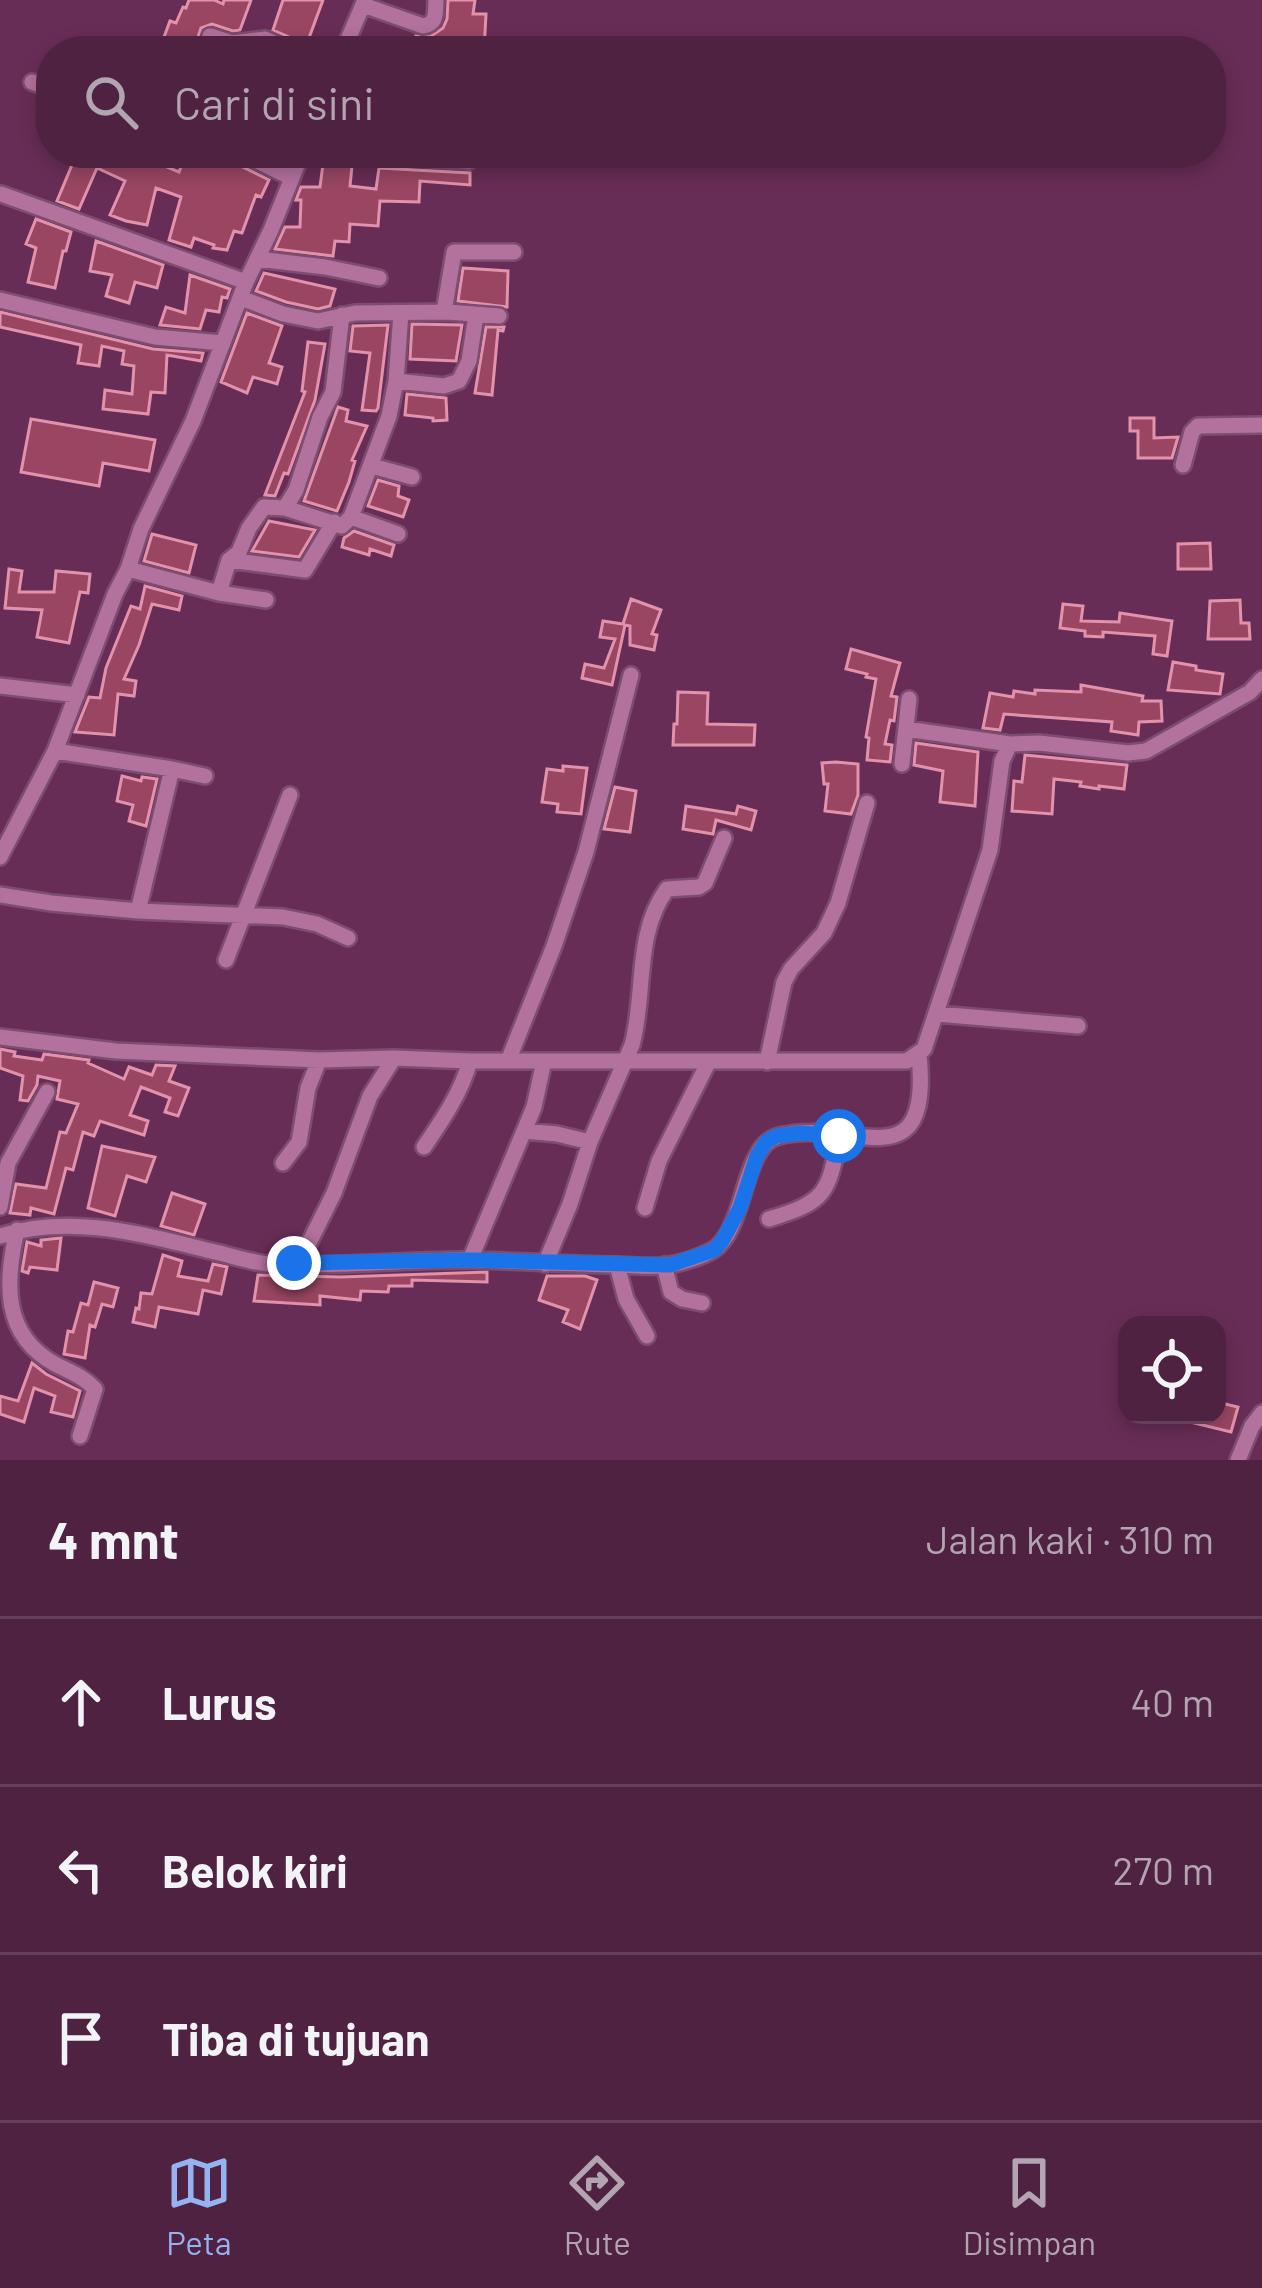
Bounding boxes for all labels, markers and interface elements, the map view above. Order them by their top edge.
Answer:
search box [36,36,1226,168]
icon: search [78,69,144,135]
text: Cari di sini [174,75,375,129]
route start [812,1109,866,1163]
route end [267,1236,321,1290]
map controls [1118,1316,1226,1424]
button: locate [1118,1316,1226,1424]
text: 4 mnt [48,1508,179,1569]
text: Jalan kaki · 310 m [926,1515,1214,1562]
icon: ahead [48,1669,114,1735]
text: Lurus [162,1675,277,1729]
text: 40 m [1130,1678,1214,1725]
icon: left [48,1837,114,1903]
text: Belok kiri [162,1843,348,1897]
text: 270 m [1113,1846,1214,1893]
icon: arrive [48,2005,114,2071]
text: Tiba di tujuan [162,2011,430,2065]
tab: Peta [166,2150,232,2262]
tab: Rute [564,2150,631,2262]
tab: Disimpan [963,2150,1096,2262]

